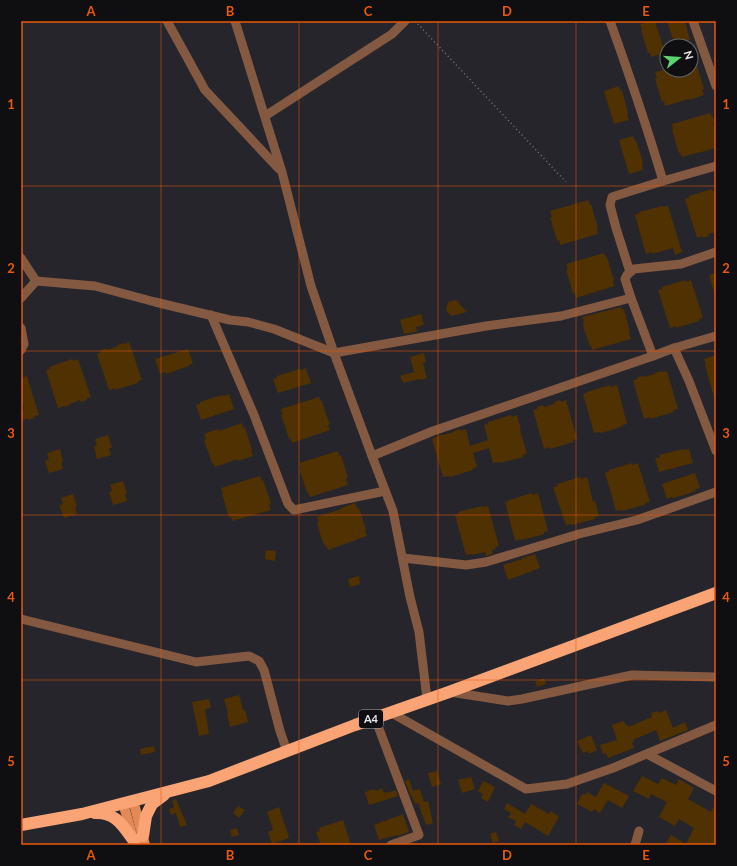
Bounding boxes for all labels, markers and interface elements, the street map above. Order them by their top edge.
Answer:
text: A [85,3,96,19]
text: B [226,3,235,19]
text: C [364,3,373,19]
text: D [502,3,512,19]
text: E [642,3,650,19]
north arrow [659,38,699,78]
text: N [682,49,696,61]
text: 1 [7,96,15,112]
text: 1 [722,96,730,112]
text: 2 [7,260,15,276]
text: 2 [722,260,730,276]
text: 3 [7,425,15,441]
text: 3 [722,425,730,441]
text: 4 [7,589,15,605]
text: 4 [722,589,730,605]
road number: A4 [359,710,383,728]
text: 5 [7,753,15,769]
text: 5 [722,753,730,769]
text: A [85,847,96,863]
text: B [226,847,235,863]
text: C [364,847,373,863]
text: D [502,847,512,863]
text: E [642,847,650,863]

